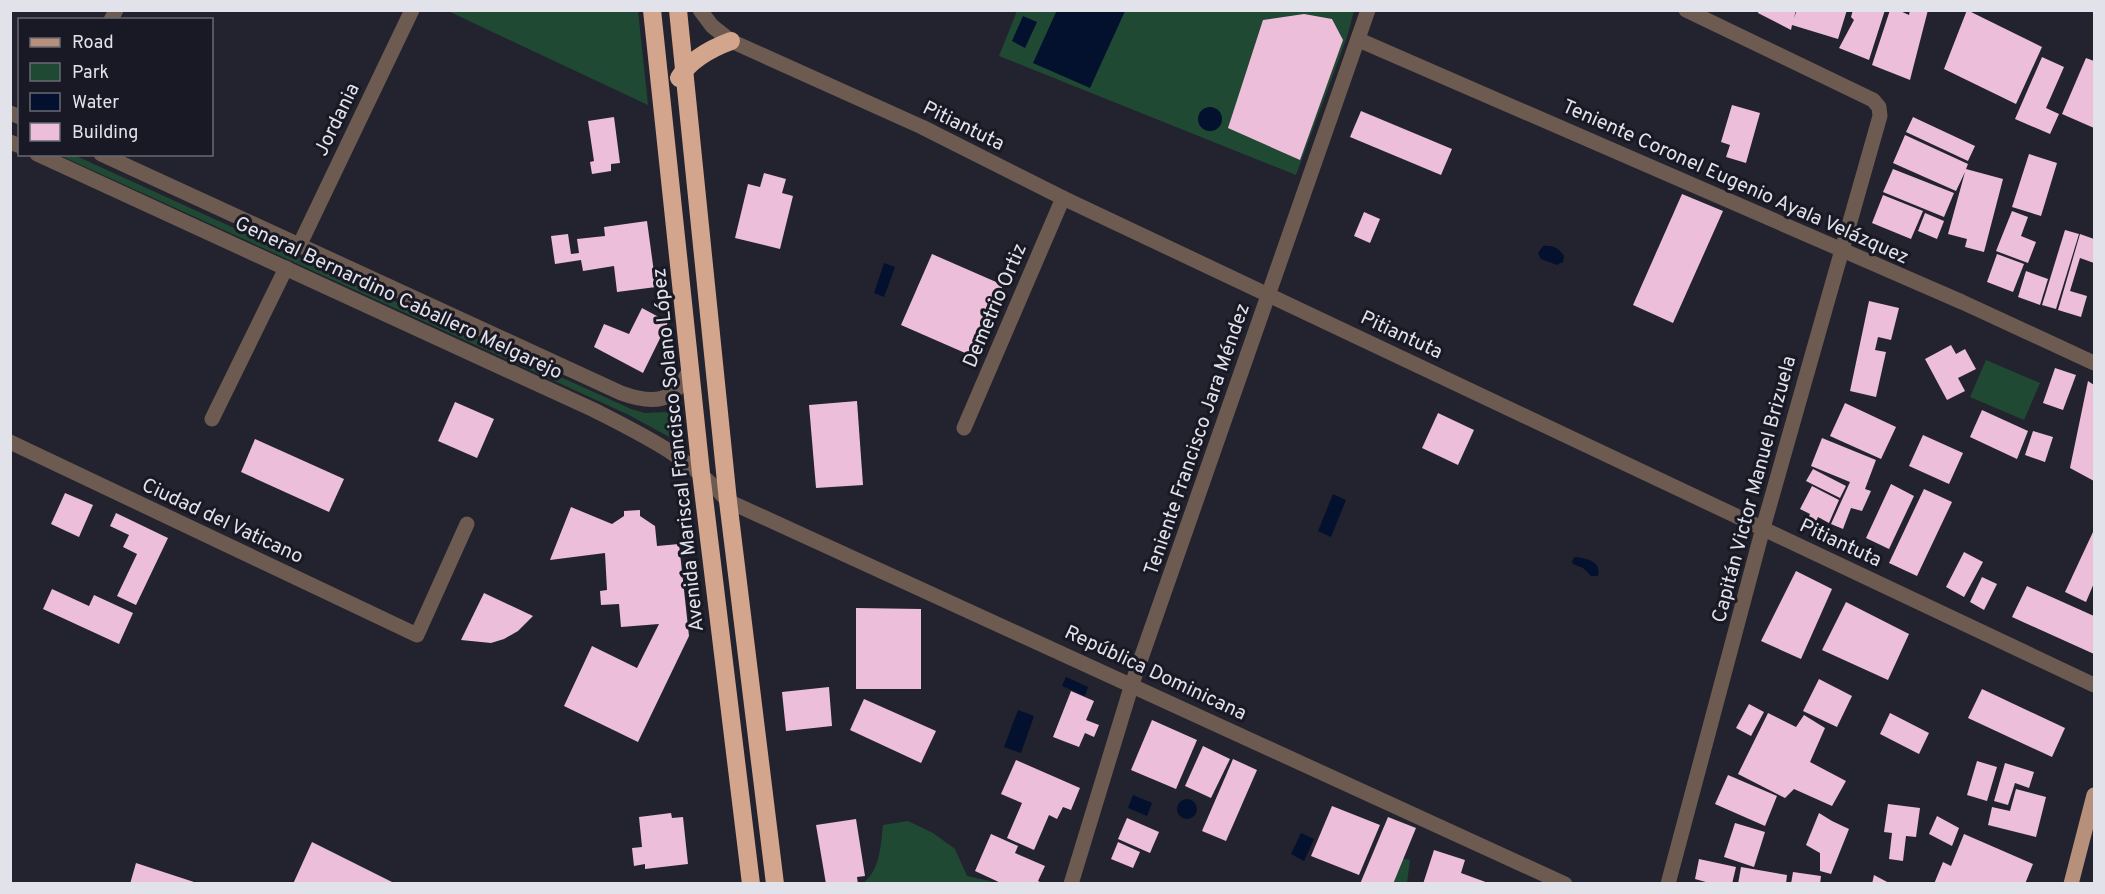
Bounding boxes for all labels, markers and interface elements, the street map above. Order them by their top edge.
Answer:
legend [18,18,213,156]
text: Road [72,32,114,55]
text: Park [72,62,109,85]
street label: Jordania [309,79,367,161]
text: Water [72,92,119,115]
street label: Teniente Coronel Eugenio Ayala Velázquez [1558,94,1913,271]
street label: Pitiantuta [918,96,1008,158]
text: Building [72,122,138,145]
street label: General Bernardino Caballero Melgarejo [230,211,566,386]
street label: Demetrio Ortiz [958,240,1034,372]
street label: Avenida Mariscal Francisco Solano López [647,267,711,633]
street label: Teniente Francisco Jara Méndez [1139,300,1257,579]
street label: Pitiantuta [1356,305,1446,366]
street label: Capitán Victor Manuel Brizuela [1707,353,1803,626]
street label: Ciudad del Vaticano [137,473,307,571]
street label: Pitiantuta [1795,513,1885,574]
street label: República Dominicana [1060,620,1250,727]

